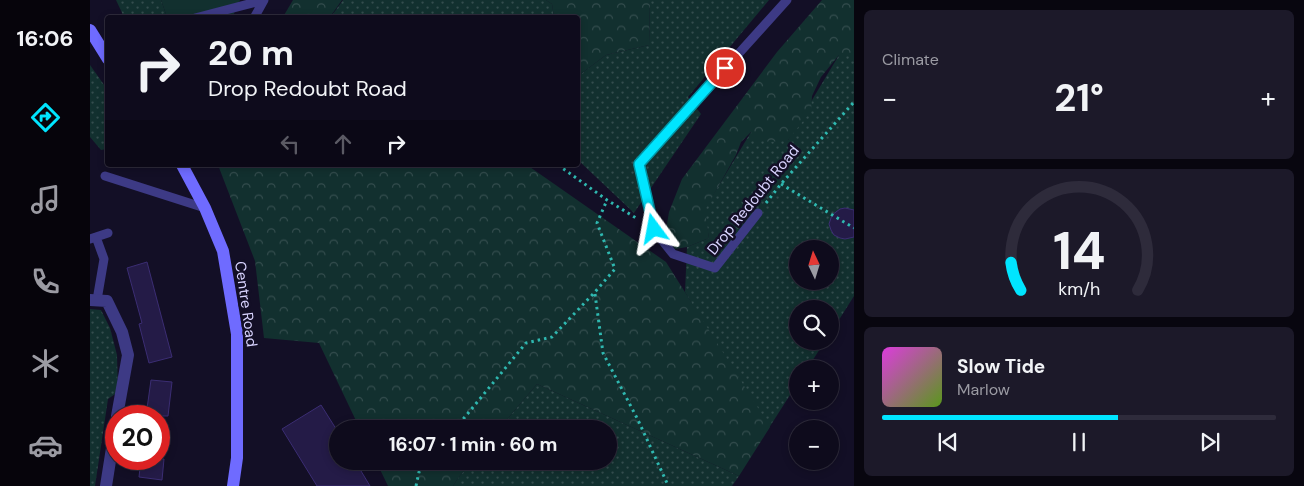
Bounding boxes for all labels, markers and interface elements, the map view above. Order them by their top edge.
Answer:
text: 16:06 [17,24,73,53]
text: 20 m [208,30,294,76]
icon: right [125,35,190,100]
pin [704,47,746,89]
text: Climate [882,49,939,70]
icon: arrive [711,54,739,82]
text: 21° [1054,73,1104,123]
text: Drop Redoubt Road [208,74,407,103]
text: − [882,80,897,117]
text: + [1261,80,1276,117]
icon: directions [28,100,63,135]
icon: left [276,130,304,158]
icon: ahead [329,130,357,158]
icon: right [382,130,410,158]
street label: Drop Redoubt Road [703,141,803,259]
icon: music [28,182,63,217]
position arrow [627,202,679,254]
text: 14 [1053,217,1105,285]
north arrow [789,240,839,290]
map controls [789,240,839,470]
street label: Centre Road [230,260,262,348]
icon: phone [28,264,63,299]
text: km/h [1058,277,1100,301]
button: search [789,300,839,350]
icon: climate [28,346,63,381]
text: Slow Tide [957,354,1045,379]
button: + [789,360,839,410]
text: Marlow [957,379,1010,400]
speed limit sign: 20 [105,405,170,470]
button: − [789,420,839,470]
icon: car [28,428,63,463]
icon: previous [934,428,962,456]
icon: pause [1065,428,1093,456]
icon: next [1196,428,1224,456]
text: 16:07 · 1 min · 60 m [389,432,557,457]

